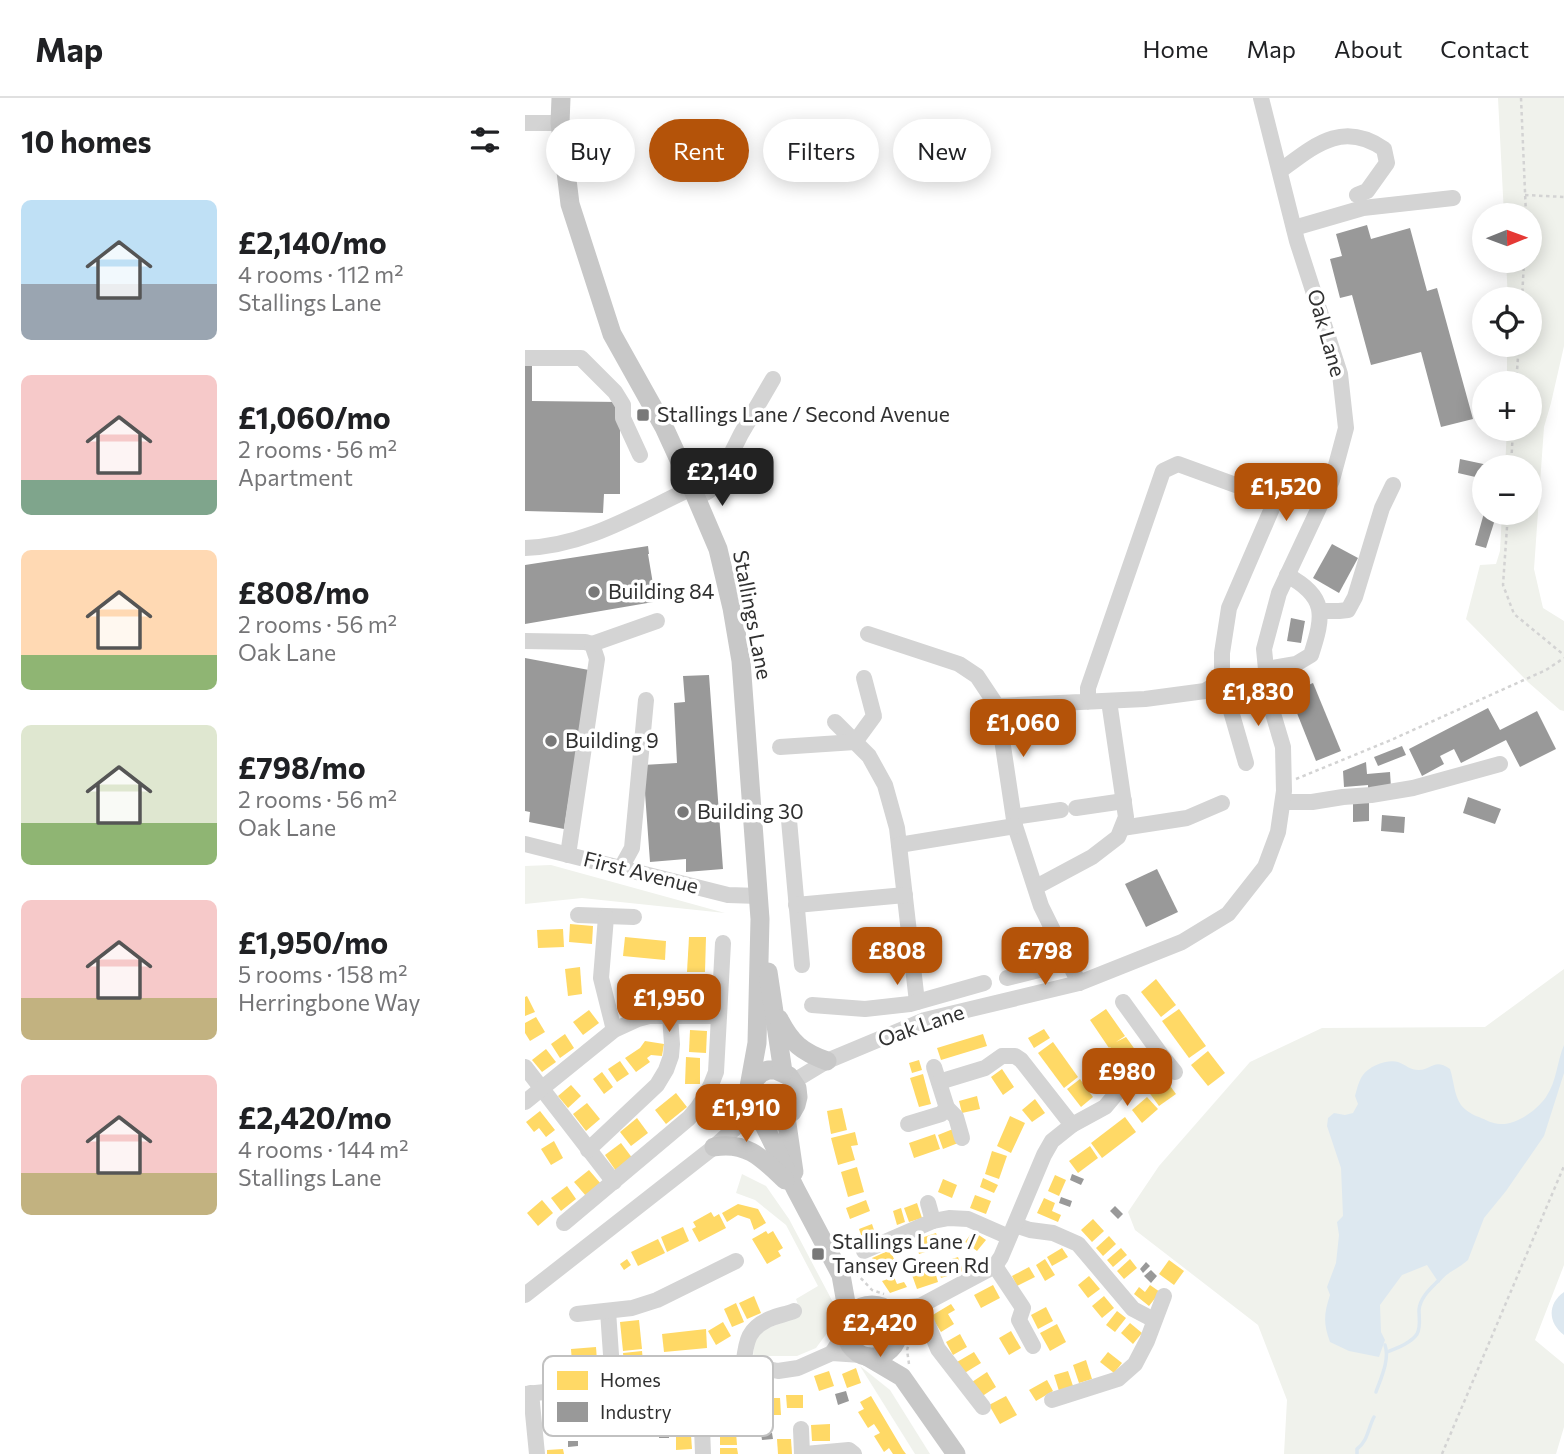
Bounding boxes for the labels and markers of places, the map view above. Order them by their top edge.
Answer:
place label: Stallings Lane / Second Avenue [657,401,950,426]
marker: Stallings Lane / Second Avenue [635,407,651,423]
pin: £2,140 [665,448,779,508]
pin: £1,520 [1229,464,1343,523]
place label: Building 84 [608,578,715,603]
marker: Building 84 [586,584,602,600]
pin: £1,830 [1201,668,1315,728]
pin: £1,060 [966,700,1080,759]
place label: Building 9 [565,727,659,752]
marker: Building 9 [543,733,559,749]
place label: Building 30 [697,798,804,823]
marker: Building 30 [675,804,691,820]
pin: £808 [856,928,938,987]
pin: £798 [1004,928,1086,987]
pin: £1,950 [612,974,726,1034]
pin: £980 [1086,1048,1168,1108]
pin: £1,910 [689,1084,803,1144]
place label: Stallings Lane / Tansey Green Rd [832,1228,989,1277]
marker: Stallings Lane / Tansey Green Rd [810,1246,826,1262]
pin: £2,420 [823,1300,937,1359]

